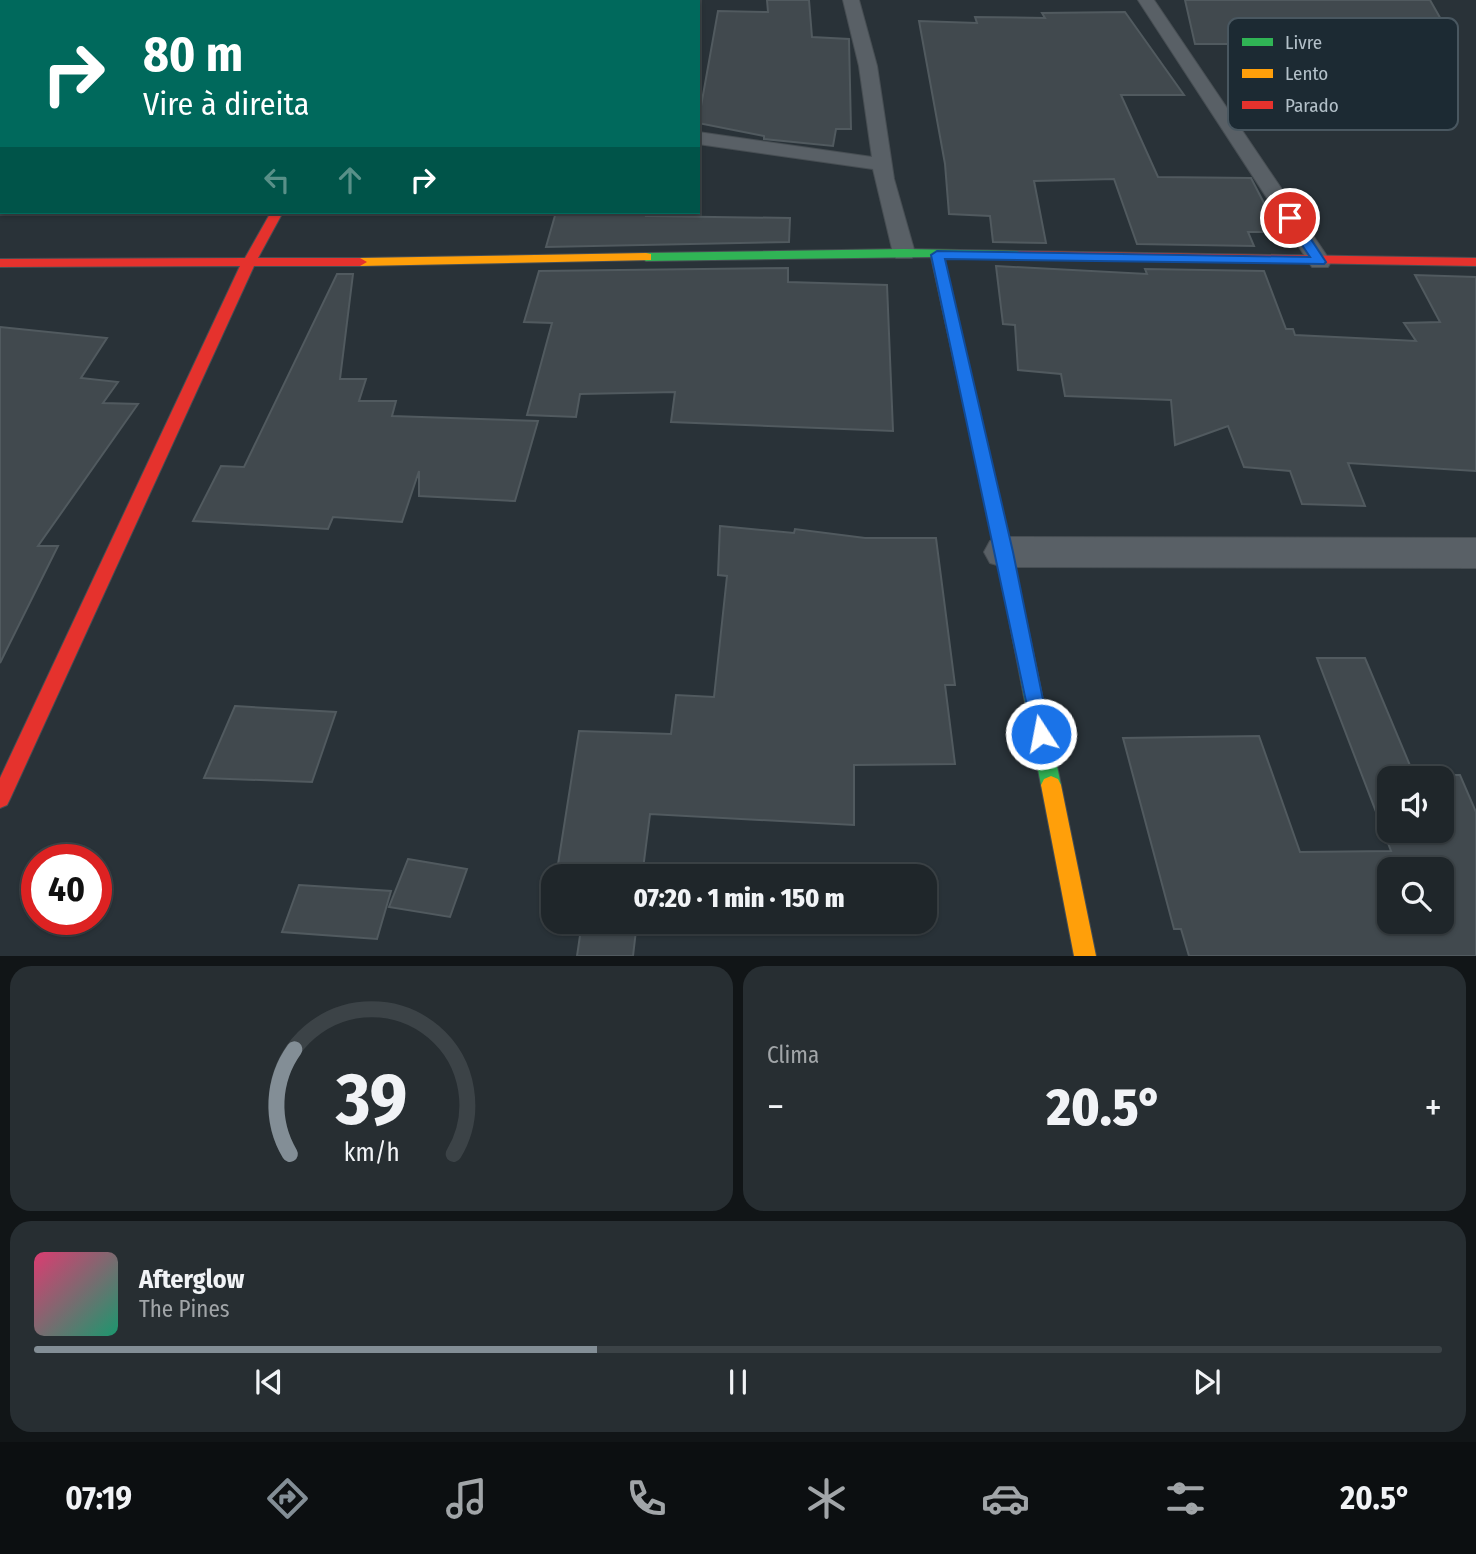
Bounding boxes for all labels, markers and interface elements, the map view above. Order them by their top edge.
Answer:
legend [1228,18,1458,130]
text: 80 m [143,25,243,84]
icon: right [28,28,119,119]
text: Livre [1285,31,1322,54]
text: Lento [1285,62,1328,85]
text: Vire à direita [143,85,309,123]
text: Parado [1285,94,1339,117]
icon: left [258,161,296,199]
icon: ahead [331,161,369,199]
icon: right [404,161,442,199]
pin [1260,188,1320,248]
icon: arrive [1271,199,1309,237]
position arrow [1004,697,1078,771]
map controls [1377,766,1454,934]
button: sound [1377,766,1454,843]
speed limit sign: 40 [21,844,112,935]
button: search [1377,857,1454,934]
text: 07:20 · 1 min · 150 m [634,883,844,914]
text: Clima [767,1041,819,1069]
text: 39 [335,1057,407,1144]
text: 20.5° [1047,1076,1162,1139]
text: − [767,1084,784,1130]
text: + [1425,1084,1442,1130]
text: km/h [344,1138,399,1168]
text: Afterglow [139,1264,244,1295]
text: The Pines [139,1295,230,1323]
icon: previous [250,1363,288,1401]
icon: pause [719,1363,757,1401]
icon: next [1188,1363,1226,1401]
icon: directions [263,1474,312,1523]
icon: music [442,1474,491,1523]
icon: phone [622,1474,671,1523]
icon: climate [802,1474,851,1523]
icon: car [981,1474,1030,1523]
icon: filters [1161,1474,1210,1523]
text: 07:19 [65,1479,132,1517]
text: 20.5° [1340,1479,1411,1517]

